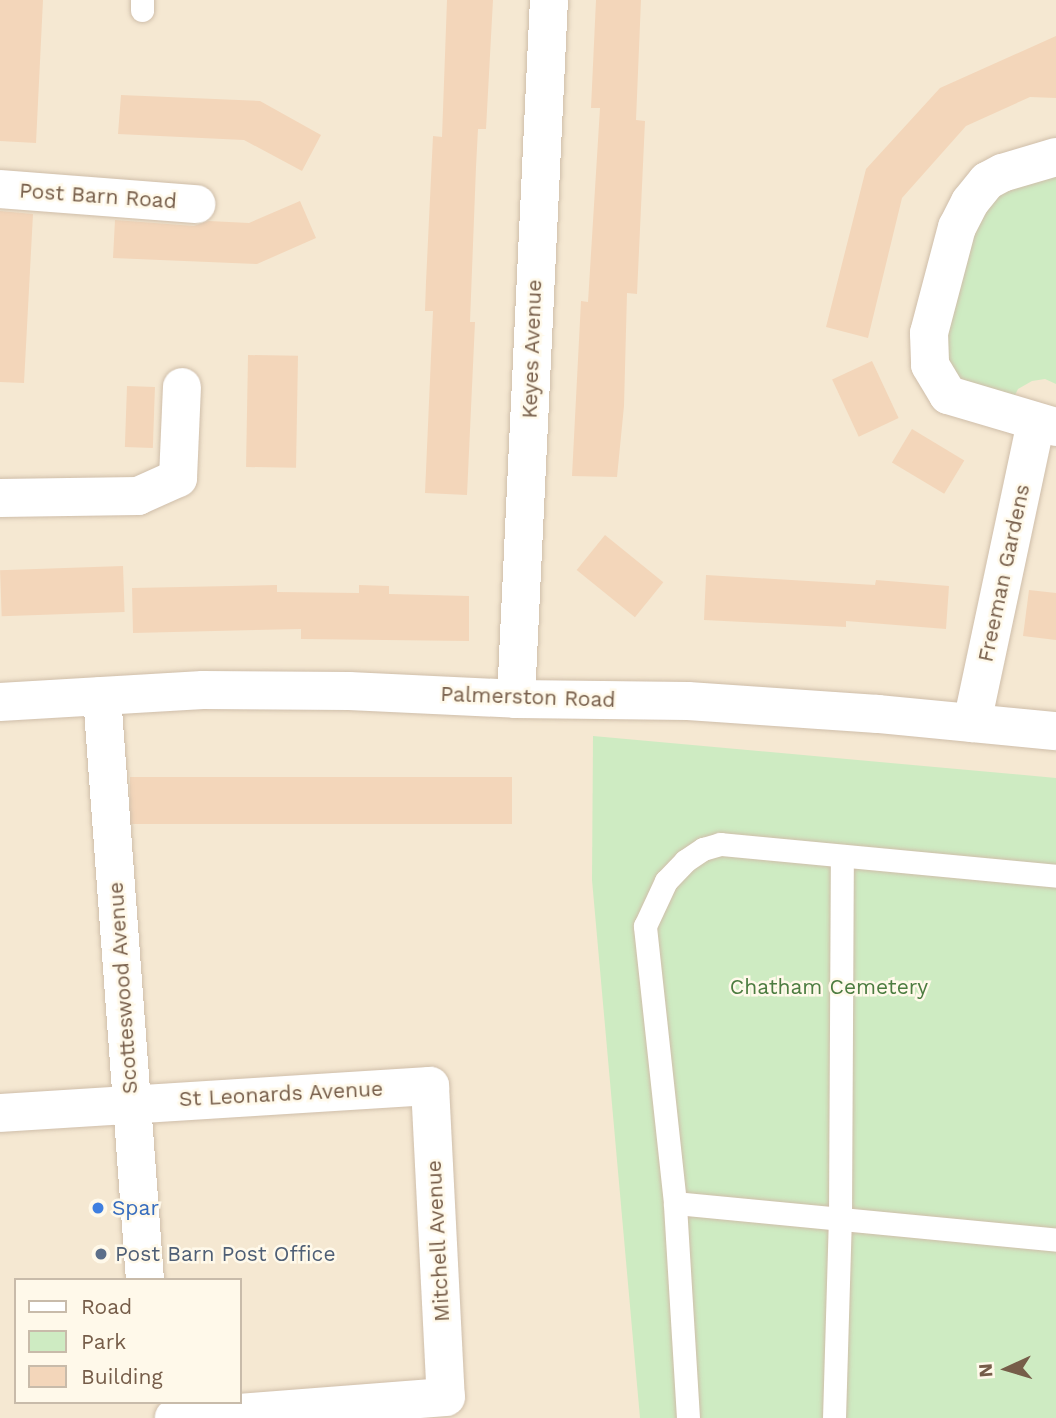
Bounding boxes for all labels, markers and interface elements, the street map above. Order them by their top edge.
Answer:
street label: Post Barn Road [18,178,178,214]
street label: Keyes Avenue [517,279,547,419]
street label: Freeman Gardens [973,482,1035,664]
street label: Palmerston Road [440,681,616,713]
street label: Scotteswood Avenue [103,881,143,1095]
park label: Chatham Cemetery [730,974,928,1000]
street label: St Leonards Avenue [178,1076,384,1112]
street label: Mitchell Avenue [421,1159,455,1323]
place label: Spar [112,1195,159,1221]
marker: Spar [90,1200,106,1216]
place label: Post Barn Post Office [115,1241,335,1267]
marker: Post Barn Post Office [93,1246,109,1262]
legend [14,1278,242,1404]
text: Road [81,1294,132,1319]
text: Park [81,1329,126,1354]
north arrow [972,1334,1042,1404]
text: N [974,1363,998,1378]
text: Building [81,1364,163,1389]

